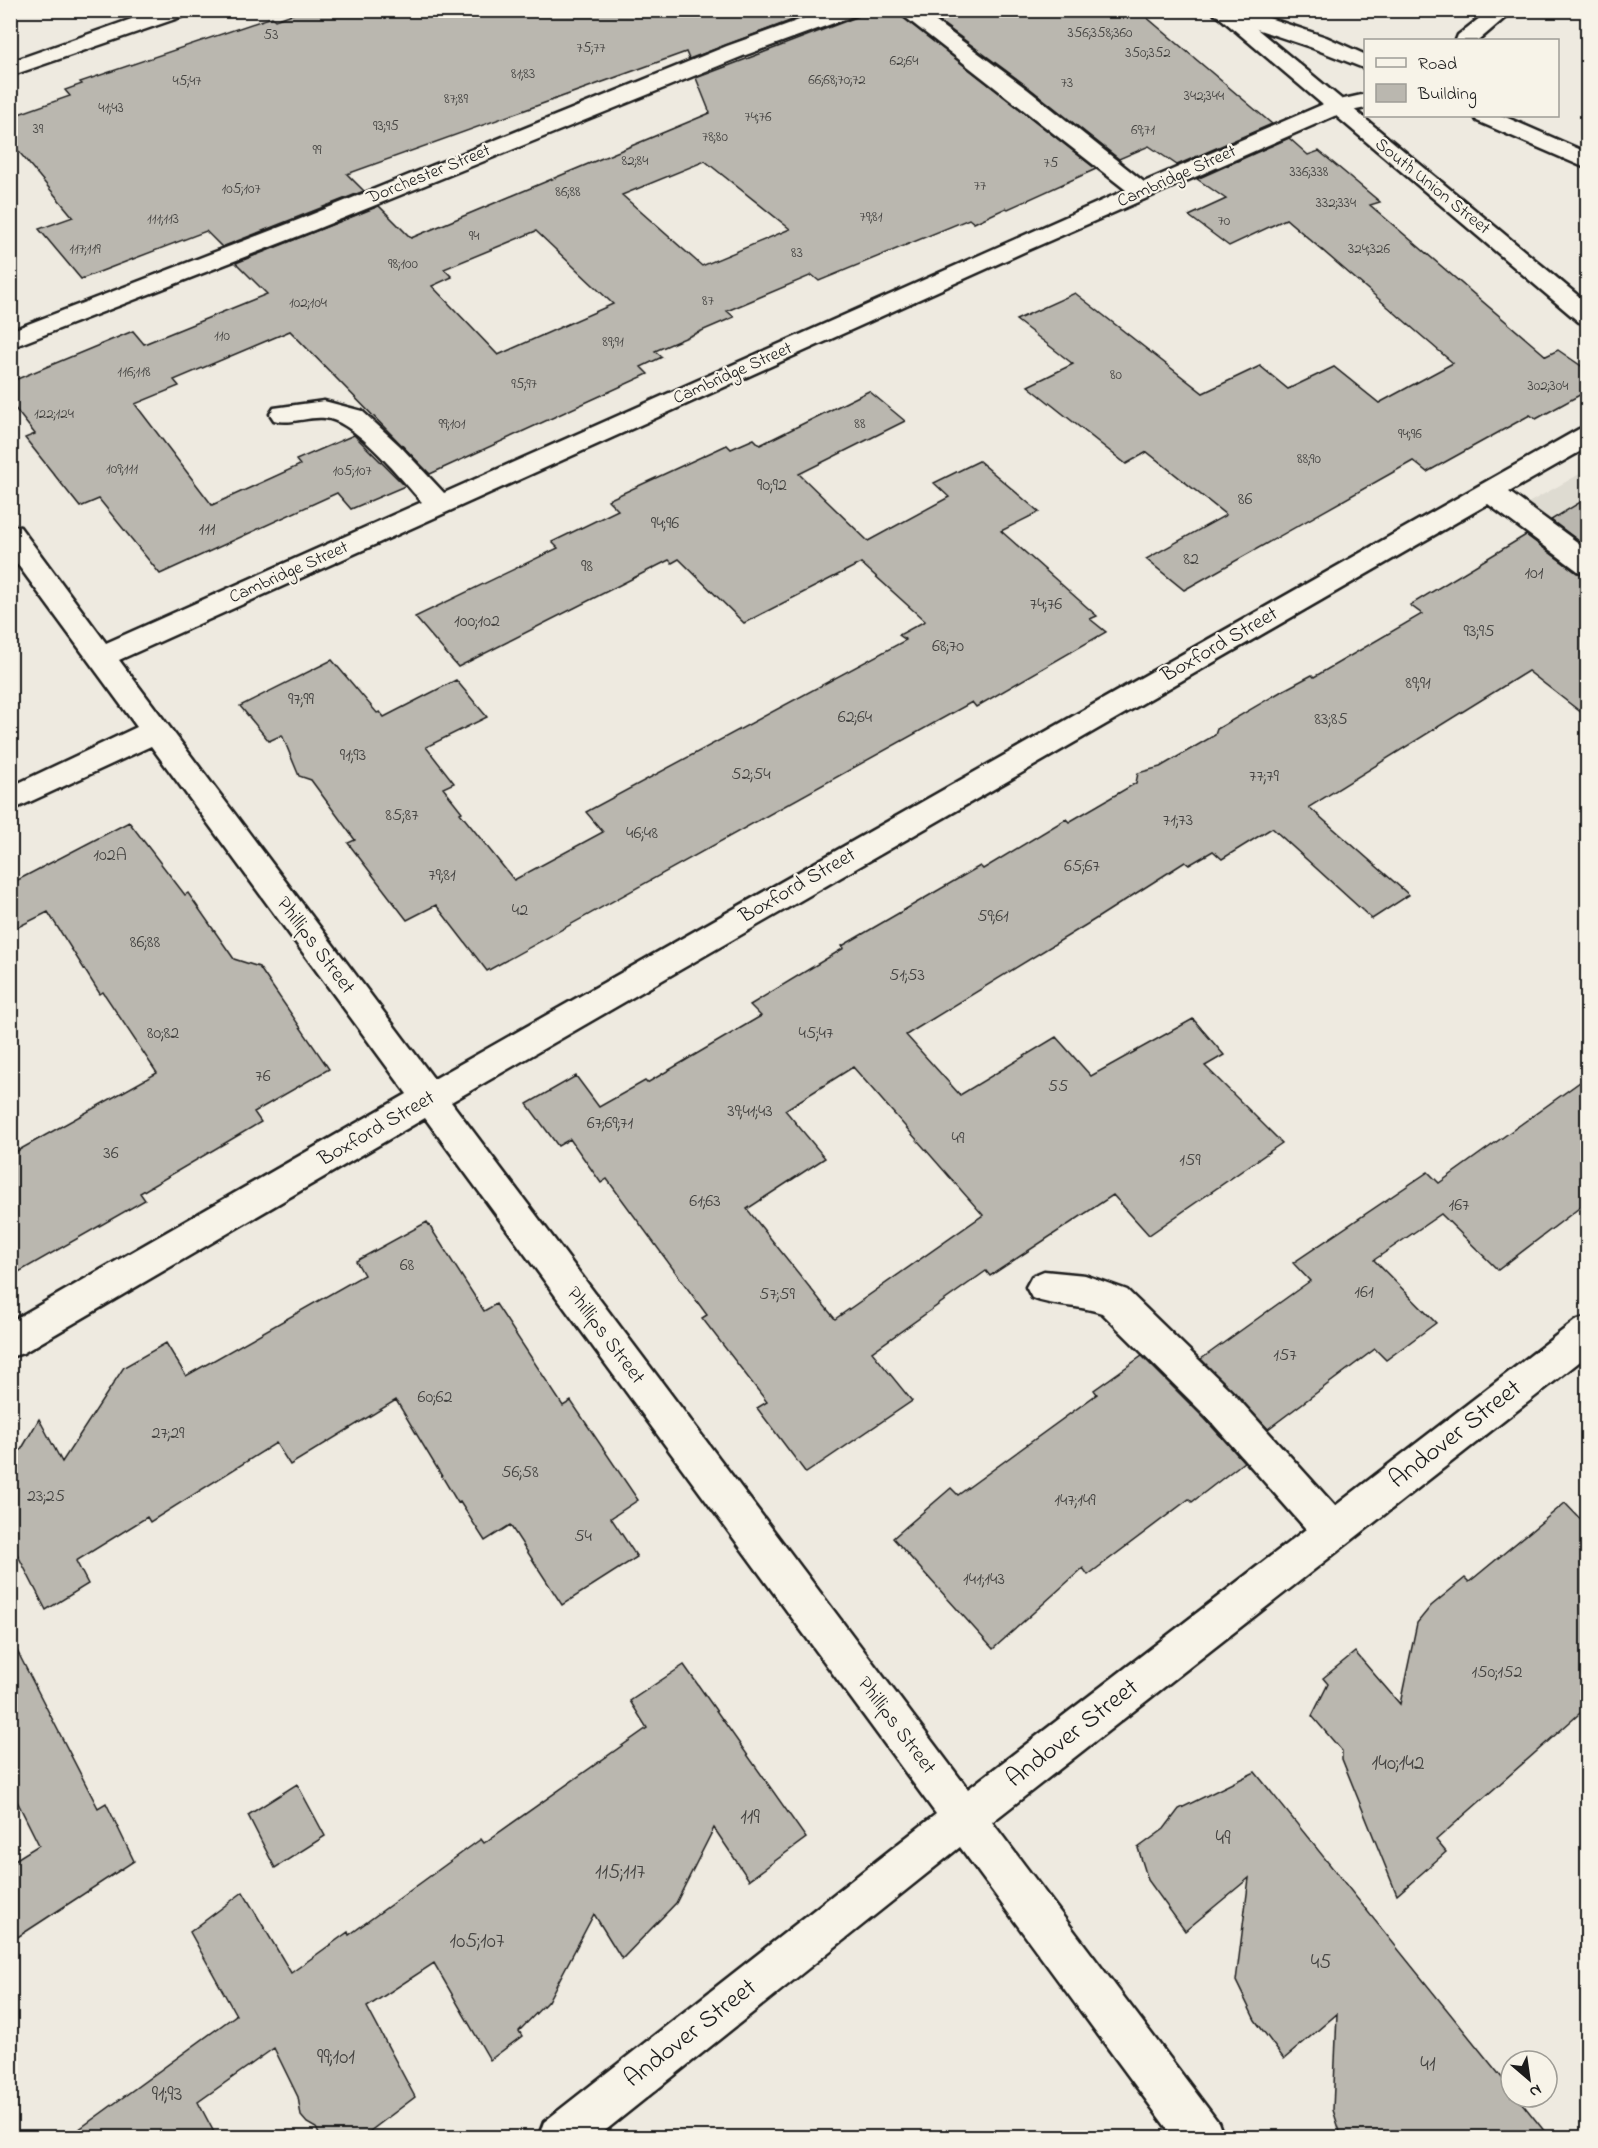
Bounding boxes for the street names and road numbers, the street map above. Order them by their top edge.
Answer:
street label: South Union Street [1369,132,1495,242]
street label: Dorchester Street [362,138,495,212]
street label: Cambridge Street [1113,139,1241,216]
street label: Cambridge Street [669,336,797,413]
street label: Cambridge Street [225,535,353,612]
street label: Boxford Street [1155,599,1284,691]
street label: Boxford Street [733,840,862,932]
street label: Phillips Street [268,891,362,1001]
street label: Boxford Street [312,1083,441,1175]
street label: Phillips Street [558,1281,652,1391]
street label: Andover Street [1381,1371,1531,1499]
street label: Andover Street [998,1670,1148,1798]
street label: Phillips Street [849,1671,943,1781]
street label: Andover Street [616,1970,766,2098]

